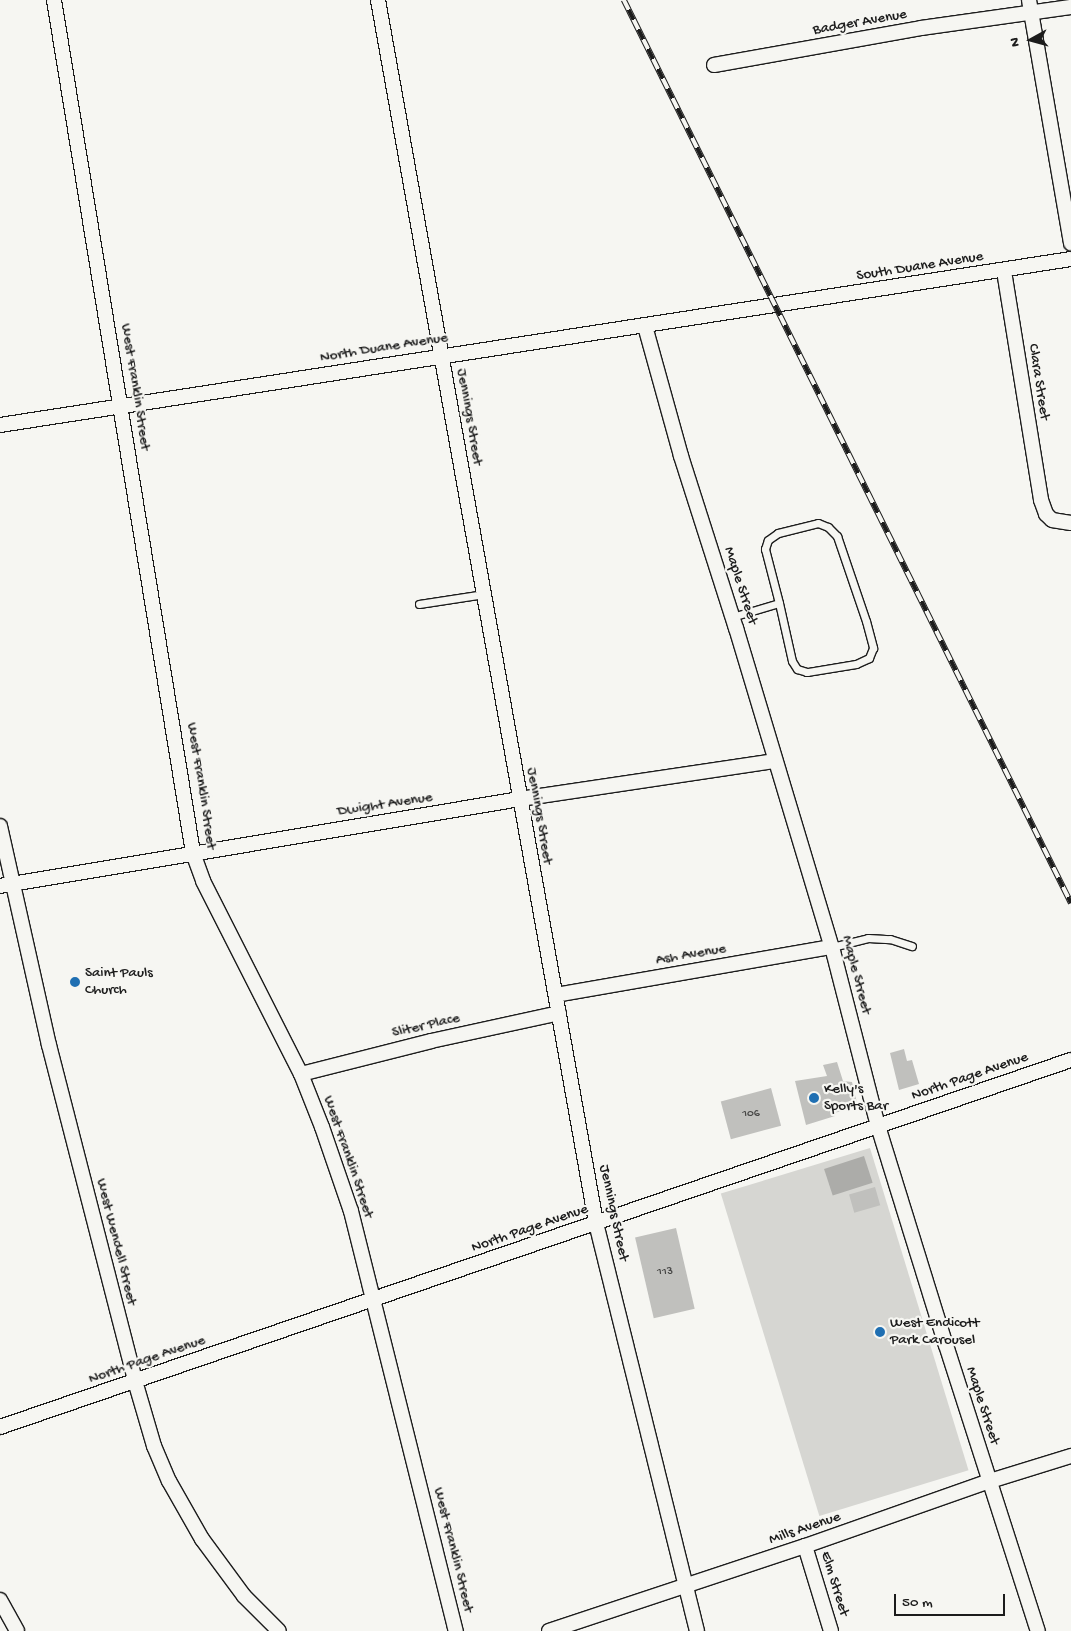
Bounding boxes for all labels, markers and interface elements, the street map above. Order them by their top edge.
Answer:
street label: Badger Avenue [812,6,908,40]
north arrow [1006,15,1056,65]
text: N [1007,36,1025,47]
street label: South Duane Avenue [855,248,985,286]
street label: West Franklin Street [116,322,154,452]
street label: North Duane Avenue [319,329,449,367]
street label: Clara Street [1023,343,1053,421]
street label: Jennings Street [452,367,486,467]
street label: Maple Street [719,545,761,627]
street label: West Franklin Street [182,721,220,851]
street label: Jennings Street [522,766,556,866]
street label: Dwight Avenue [336,789,434,821]
street label: Maple Street [837,934,875,1016]
street label: Ash Avenue [654,940,728,970]
place label: Saint Pauls Church [85,964,153,999]
marker: Saint Pauls Church [69,976,81,988]
street label: Sliter Place [390,1009,462,1043]
street label: North Page Avenue [909,1049,1031,1105]
place label: Kelly's Sports Bar [824,1080,888,1115]
marker: Kelly's Sports Bar [808,1092,820,1104]
street label: West Franklin Street [319,1094,377,1220]
house number: 106 [742,1108,760,1122]
street label: Jennings Street [594,1163,632,1263]
street label: West Wendell Street [92,1177,140,1307]
street label: North Page Avenue [469,1201,591,1257]
house number: 113 [657,1266,673,1280]
place label: West Endicott Park Carousel [890,1314,979,1349]
marker: West Endicott Park Carousel [874,1326,886,1338]
street label: North Page Avenue [86,1332,208,1388]
street label: Maple Street [961,1365,1003,1447]
street label: West Franklin Street [429,1486,477,1614]
street label: Mills Avenue [767,1508,843,1550]
street label: Elm Street [816,1549,852,1619]
scale bar [896,1584,1007,1616]
text: 50 m [902,1594,933,1612]

